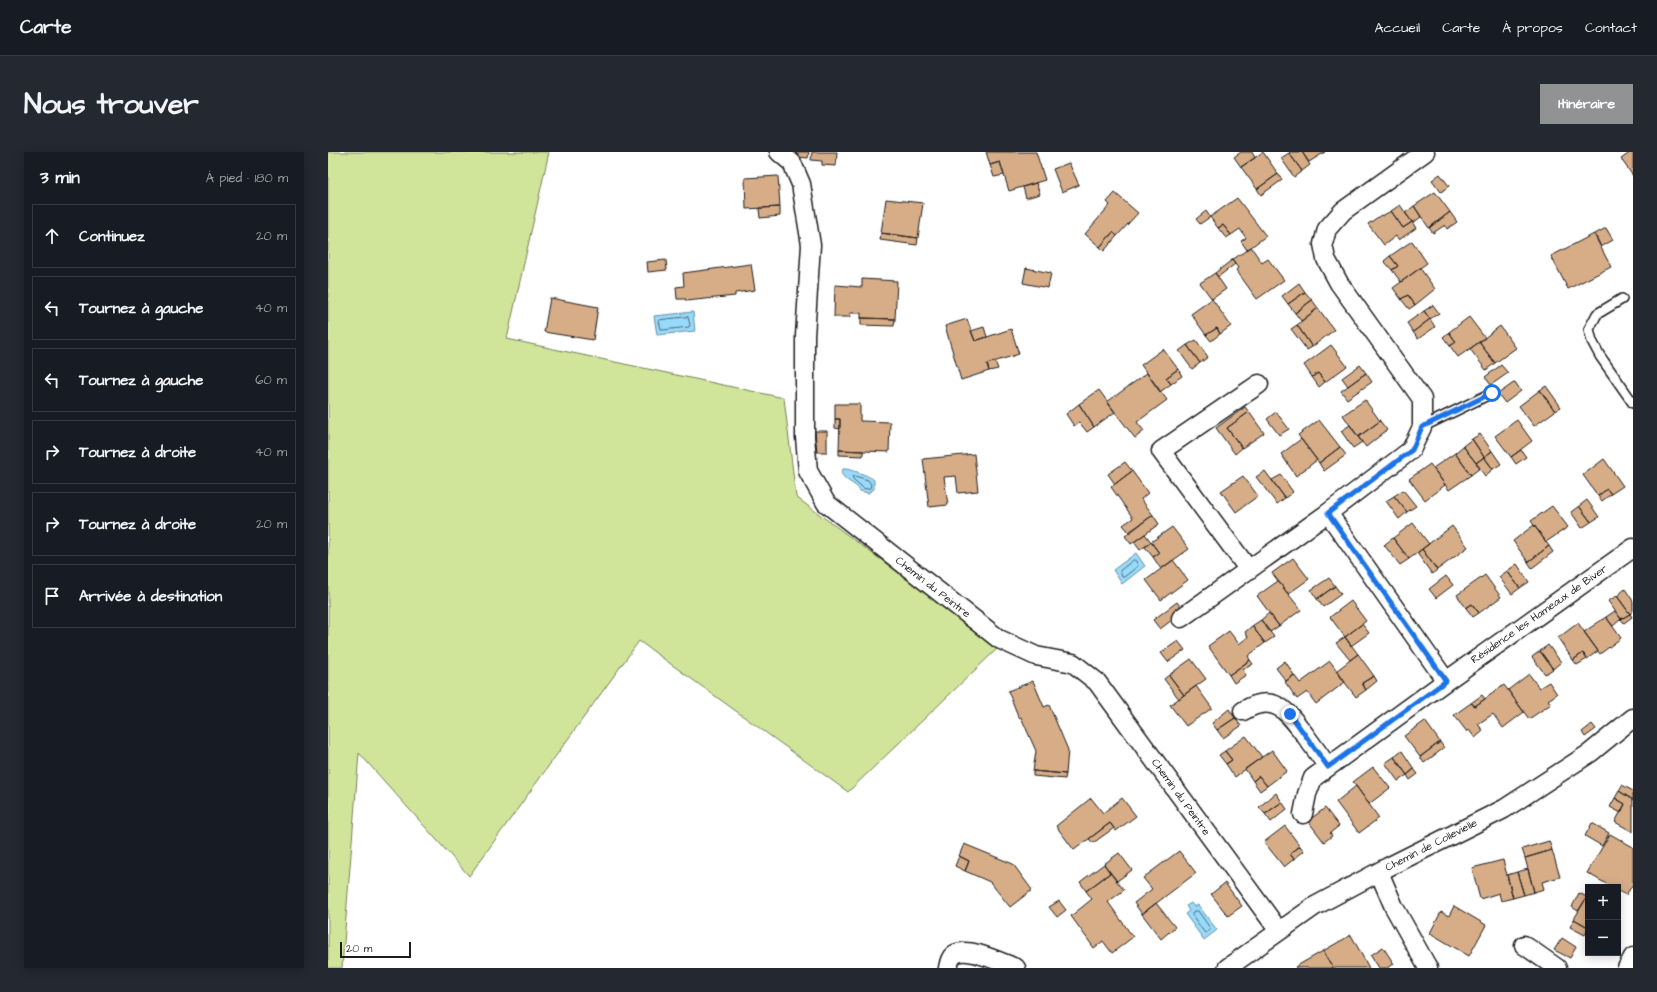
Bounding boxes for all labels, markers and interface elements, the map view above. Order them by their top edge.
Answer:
text: Carte [20,14,72,41]
text: Accueil [1375,18,1420,38]
text: Carte [1442,18,1480,38]
text: À propos [1502,18,1563,38]
text: Contact [1585,18,1637,38]
button: Itinéraire [1540,84,1633,124]
text: Nous trouver [24,85,199,124]
text: 3 min [40,166,80,190]
text: À pied · 180 m [206,169,288,187]
icon: ahead [41,225,63,247]
text: Continuez [79,226,145,247]
text: 20 m [256,227,287,245]
icon: left [41,297,63,319]
text: Tournez à gauche [79,298,203,319]
text: 40 m [255,299,287,317]
icon: left [41,369,63,391]
text: Tournez à gauche [79,370,203,391]
text: 60 m [255,371,287,389]
route start [1483,384,1501,402]
icon: right [41,441,63,463]
text: Tournez à droite [79,442,196,463]
text: 40 m [255,443,287,461]
icon: right [41,513,63,535]
text: Tournez à droite [79,514,196,535]
text: 20 m [256,515,287,533]
street label: Chemin du Peintre [892,553,974,621]
street label: Résidence les Hameaux de Biver [1468,561,1610,667]
icon: arrive [41,585,63,607]
text: Arrivée à destination [79,586,222,607]
route end [1281,705,1299,723]
street label: Chemin du Peintre [1148,756,1214,838]
street label: Chemin de Collevielle [1382,815,1480,875]
map controls [1585,884,1621,956]
button: + [1585,884,1621,920]
button: − [1585,920,1621,956]
scale bar [340,940,411,959]
text: 20 m [346,941,372,956]

